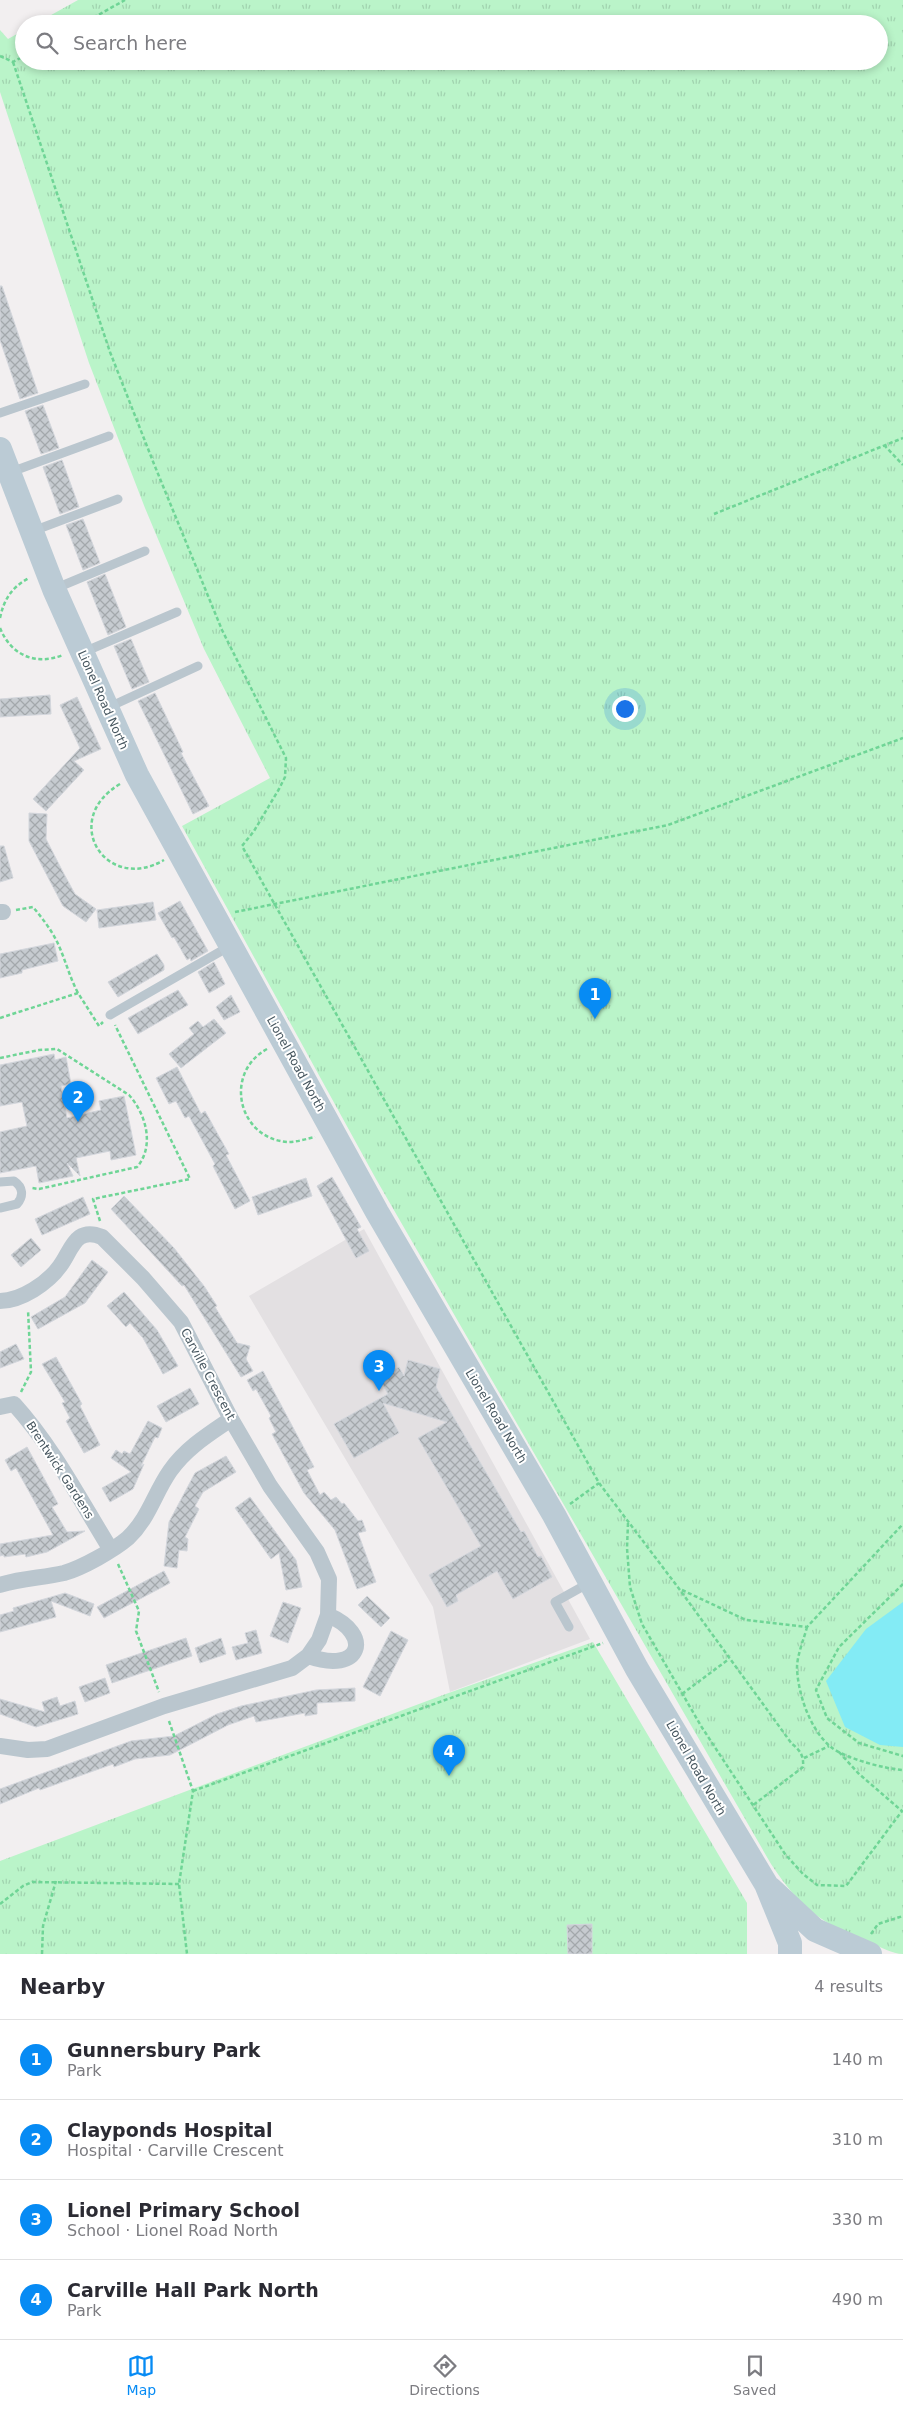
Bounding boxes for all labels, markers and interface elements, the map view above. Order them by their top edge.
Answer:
search box [15,15,888,70]
icon: search [33,29,61,57]
text: Search here [73,32,187,54]
street label: Lionel Road North [75,648,131,752]
your location [612,696,638,722]
pin: 1 [579,978,611,1019]
street label: Lionel Road North [264,1014,328,1114]
pin: 2 [62,1081,94,1122]
street label: Carville Crescent [178,1326,238,1423]
pin: 3 [363,1350,395,1391]
street label: Lionel Road North [462,1367,530,1465]
street label: Brentwick Gardens [23,1419,97,1521]
street label: Lionel Road North [663,1718,729,1818]
pin: 4 [433,1735,465,1776]
text: Nearby [20,1975,105,1999]
text: 4 results [814,1977,883,1996]
text: Gunnersbury Park [67,2039,260,2061]
text: 1 [30,2050,42,2069]
text: 140 m [832,2050,883,2069]
text: Park [67,2061,102,2080]
text: Clayponds Hospital [67,2119,273,2141]
text: 2 [30,2130,42,2149]
text: 310 m [832,2130,883,2149]
text: Hospital · Carville Crescent [67,2141,283,2160]
text: Lionel Primary School [67,2199,300,2221]
text: 3 [30,2210,42,2229]
text: 330 m [832,2210,883,2229]
text: School · Lionel Road North [67,2221,278,2240]
text: Carville Hall Park North [67,2279,319,2301]
text: 4 [30,2290,42,2309]
text: 490 m [832,2290,883,2309]
text: Park [67,2301,102,2320]
tab: Map [127,2352,156,2398]
tab: Directions [409,2352,480,2398]
tab: Saved [733,2352,776,2398]

